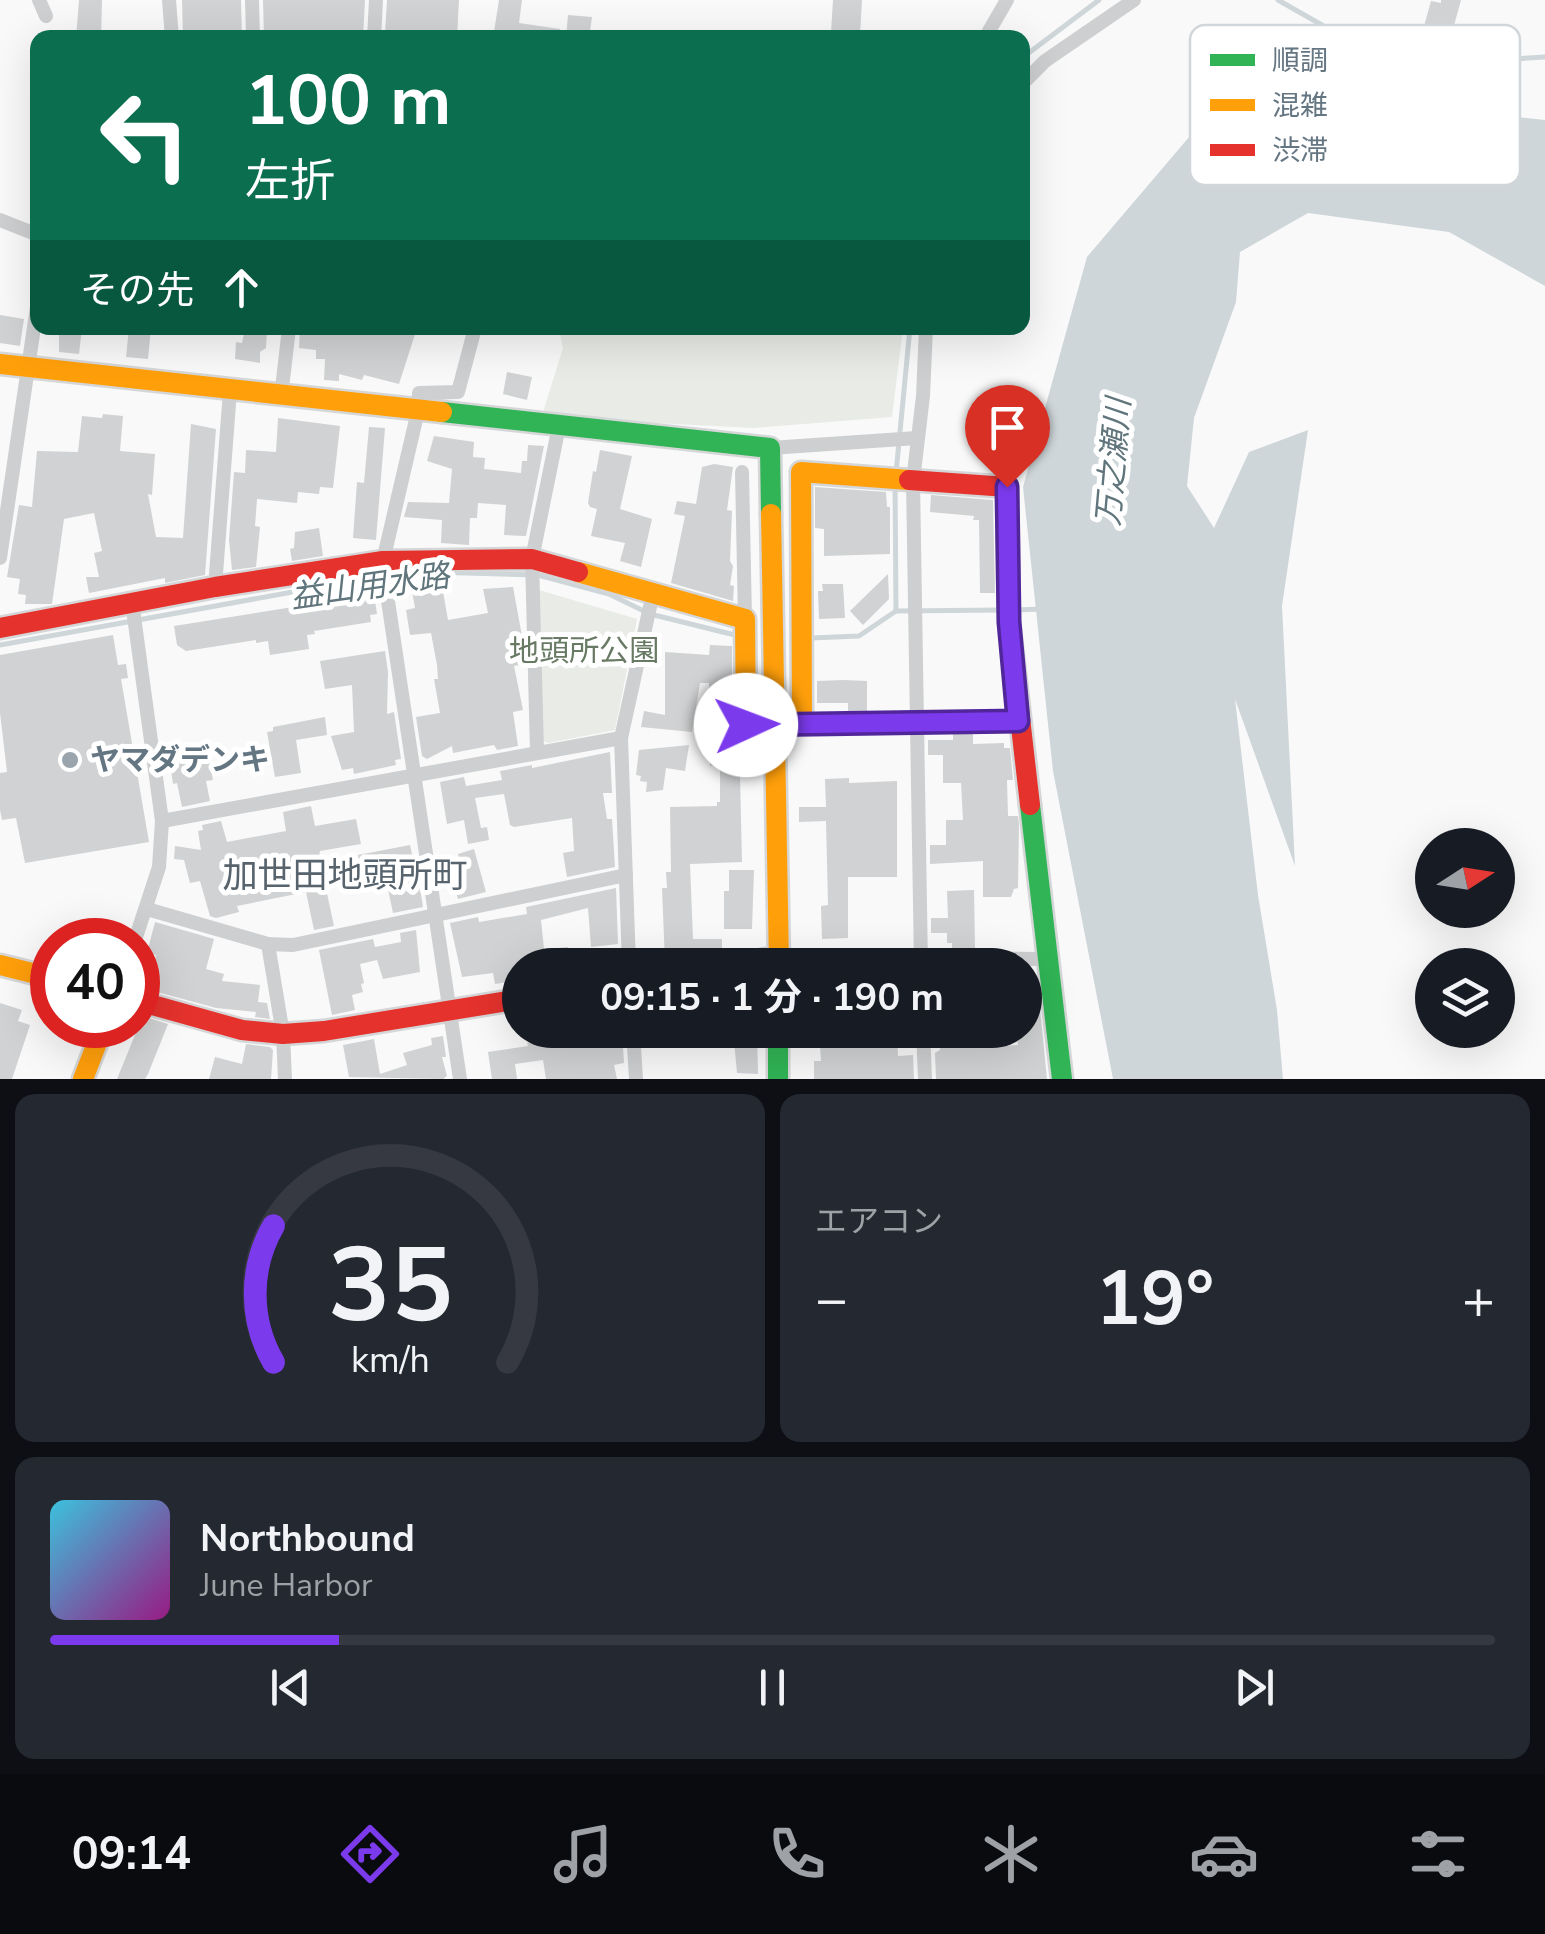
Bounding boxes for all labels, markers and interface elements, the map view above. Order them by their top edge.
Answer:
legend [1190,25,1520,185]
text: 順調 [1272,42,1328,80]
text: 100 m [245,53,451,149]
icon: left [80,70,210,200]
text: 混雑 [1272,87,1328,125]
text: 渋滞 [1272,132,1328,170]
text: 左折 [245,151,335,212]
icon: ahead [214,260,269,315]
text: その先 [80,265,194,316]
pin [965,385,1050,488]
water label: 万之瀬川 [1087,393,1141,528]
icon: arrive [980,400,1035,455]
water label: 益山用水路 [288,554,455,619]
park label: 地頭所公園 [509,631,659,672]
position arrow [694,673,798,777]
place label: ヤマダデンキ [90,740,270,781]
marker: ヤマダデンキ [59,749,81,771]
north arrow [1415,828,1515,928]
map controls [1415,828,1515,1048]
district label: 加世田地頭所町 [222,852,468,899]
speed limit sign: 40 [30,918,160,1048]
button: layers [1415,948,1515,1048]
text: 09:15 · 1 分 · 190 m [600,972,944,1023]
text: エアコン [815,1200,943,1243]
text: 35 [328,1215,452,1357]
text: 19° [1096,1248,1214,1350]
text: − [815,1262,848,1337]
text: + [1462,1262,1495,1337]
text: km/h [351,1336,429,1385]
text: Northbound [200,1513,415,1564]
text: June Harbor [200,1564,372,1607]
icon: previous [263,1660,318,1715]
icon: pause [745,1660,800,1715]
icon: next [1227,1660,1282,1715]
icon: directions [335,1819,405,1889]
icon: music [548,1819,618,1889]
icon: phone [762,1819,832,1889]
icon: climate [976,1819,1046,1889]
icon: car [1189,1819,1259,1889]
icon: filters [1403,1819,1473,1889]
text: 09:14 [72,1824,191,1885]

